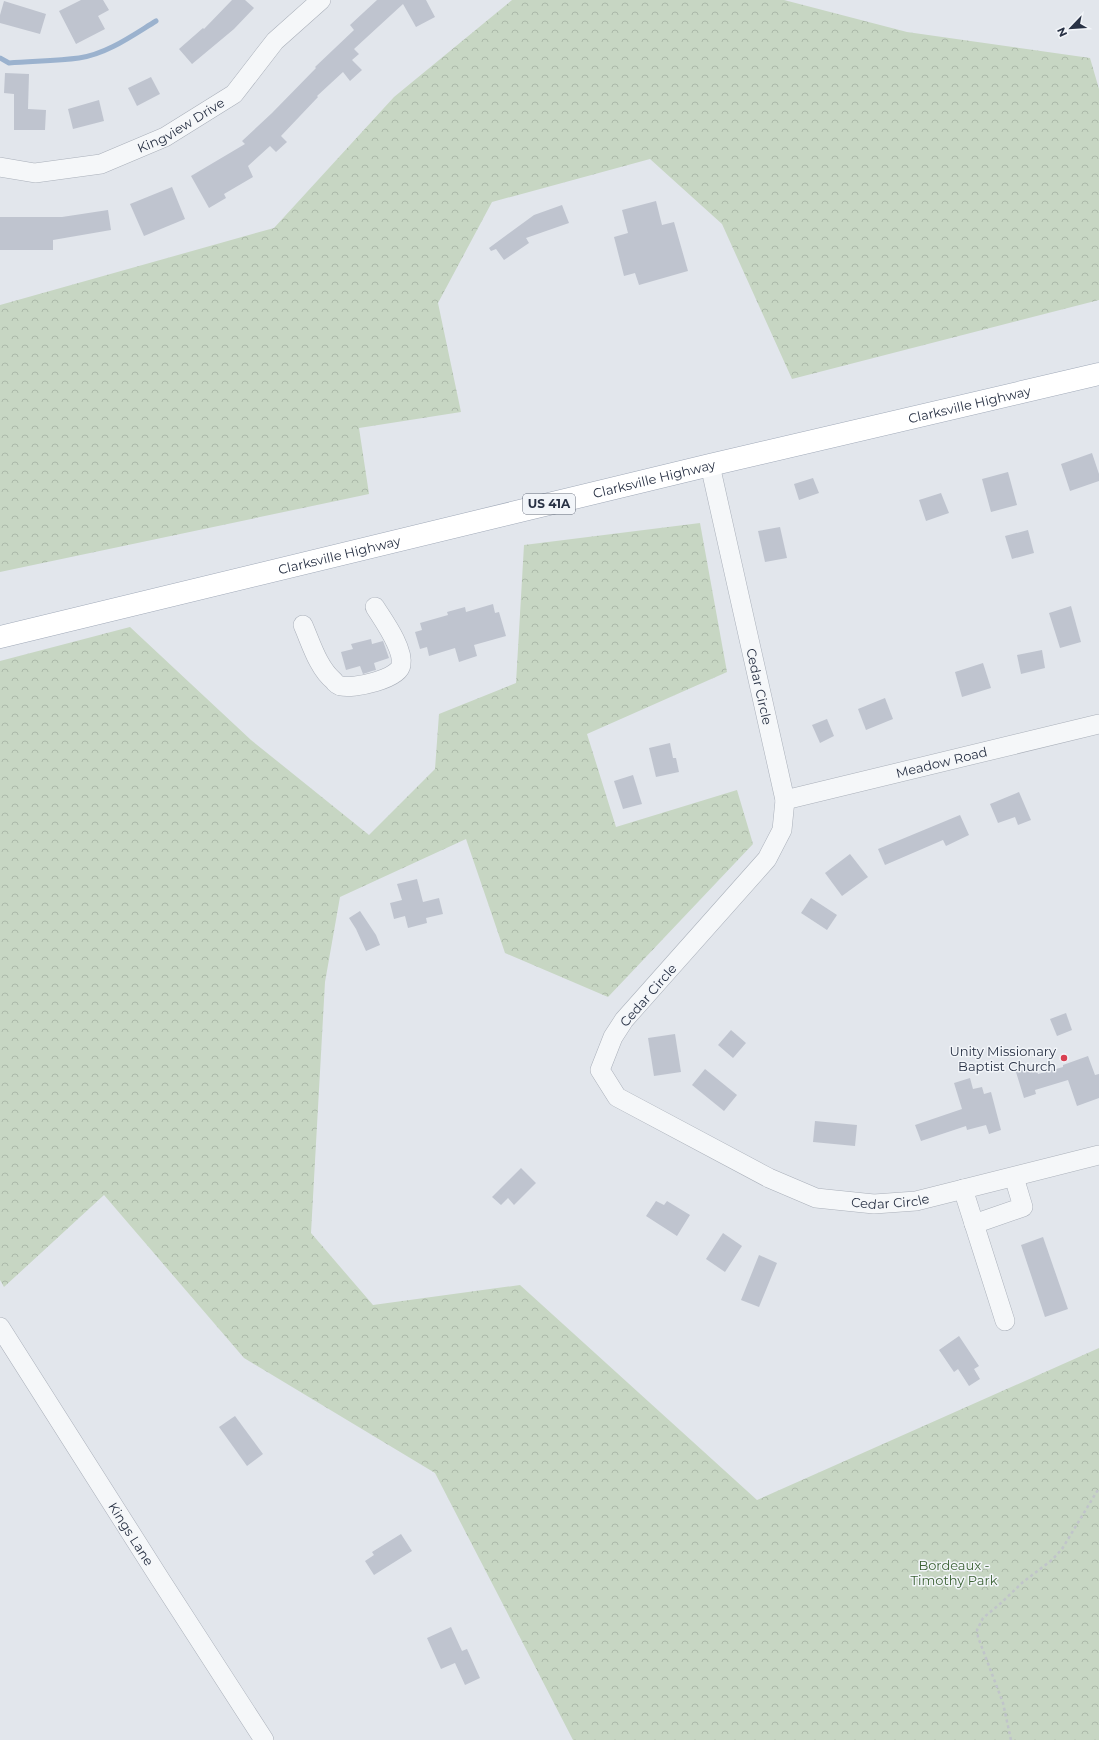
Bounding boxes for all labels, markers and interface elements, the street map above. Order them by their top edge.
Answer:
north arrow [1051,8,1091,48]
text: N [1054,25,1070,39]
street label: Kingview Drive [135,94,227,156]
street label: Clarksville Highway [907,382,1033,426]
street label: Clarksville Highway [591,456,718,501]
road number: US 41A [523,494,575,514]
street label: Clarksville Highway [276,532,403,577]
street label: Cedar Circle [743,647,776,727]
street label: Meadow Road [894,743,989,781]
street label: Cedar Circle [616,960,680,1030]
place label: Unity Missionary Baptist Church [949,1043,1057,1074]
marker: Unity Missionary Baptist Church [1059,1053,1069,1063]
street label: Cedar Circle [850,1190,931,1212]
street label: Kings Lane [105,1499,158,1569]
park label: Bordeaux - Timothy Park [911,1557,998,1588]

